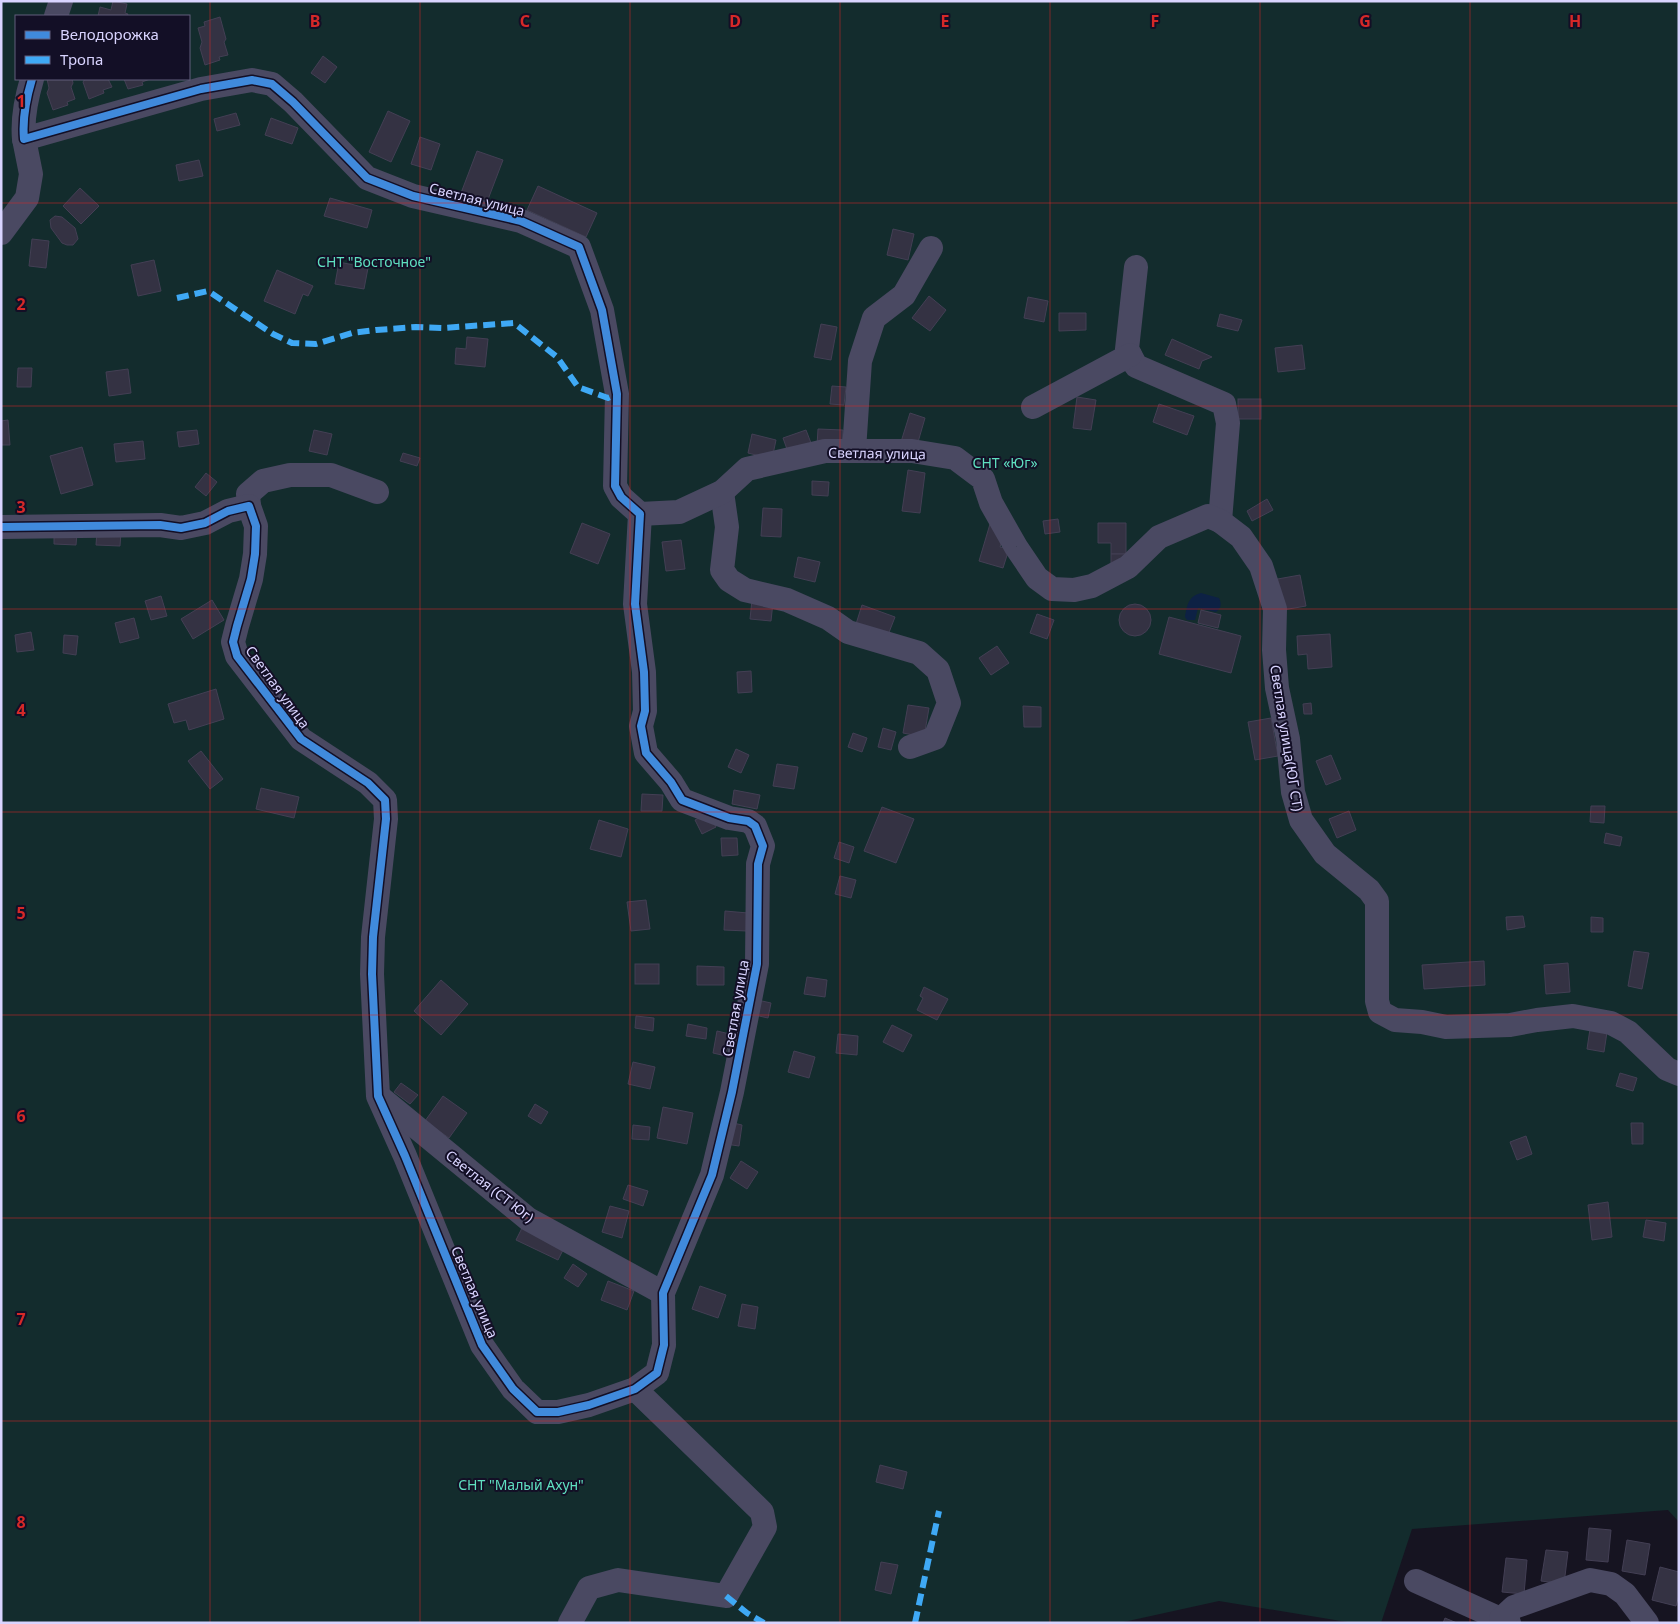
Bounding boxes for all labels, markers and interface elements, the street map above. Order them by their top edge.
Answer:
text: B [310,10,320,32]
text: C [520,10,530,32]
text: D [729,10,741,32]
text: E [941,10,950,32]
text: F [1151,10,1159,32]
text: G [1359,10,1371,32]
text: H [1569,10,1581,32]
legend [15,15,190,80]
text: Велодорожка [60,24,159,44]
text: Тропа [60,49,103,69]
text: 1 [16,90,26,112]
street label: Светлая улица [427,178,527,220]
park label: СНТ "Восточное" [317,252,431,271]
text: 2 [16,293,26,315]
street label: Светлая улица [828,443,926,463]
park label: СНТ «Юг» [972,453,1038,472]
text: 3 [16,496,26,518]
street label: Светлая улица [242,642,314,732]
street label: Светлая улица(ЮГ СТ) [1266,664,1308,812]
text: 4 [16,699,26,721]
text: 5 [16,902,26,924]
street label: Светлая улица [717,958,753,1058]
text: 6 [16,1105,26,1127]
street label: Светлая (СТ Юг) [442,1146,538,1226]
street label: Светлая улица [447,1243,503,1341]
text: 7 [16,1308,26,1330]
park label: СНТ "Малый Ахун" [458,1475,584,1494]
text: 8 [16,1511,26,1533]

